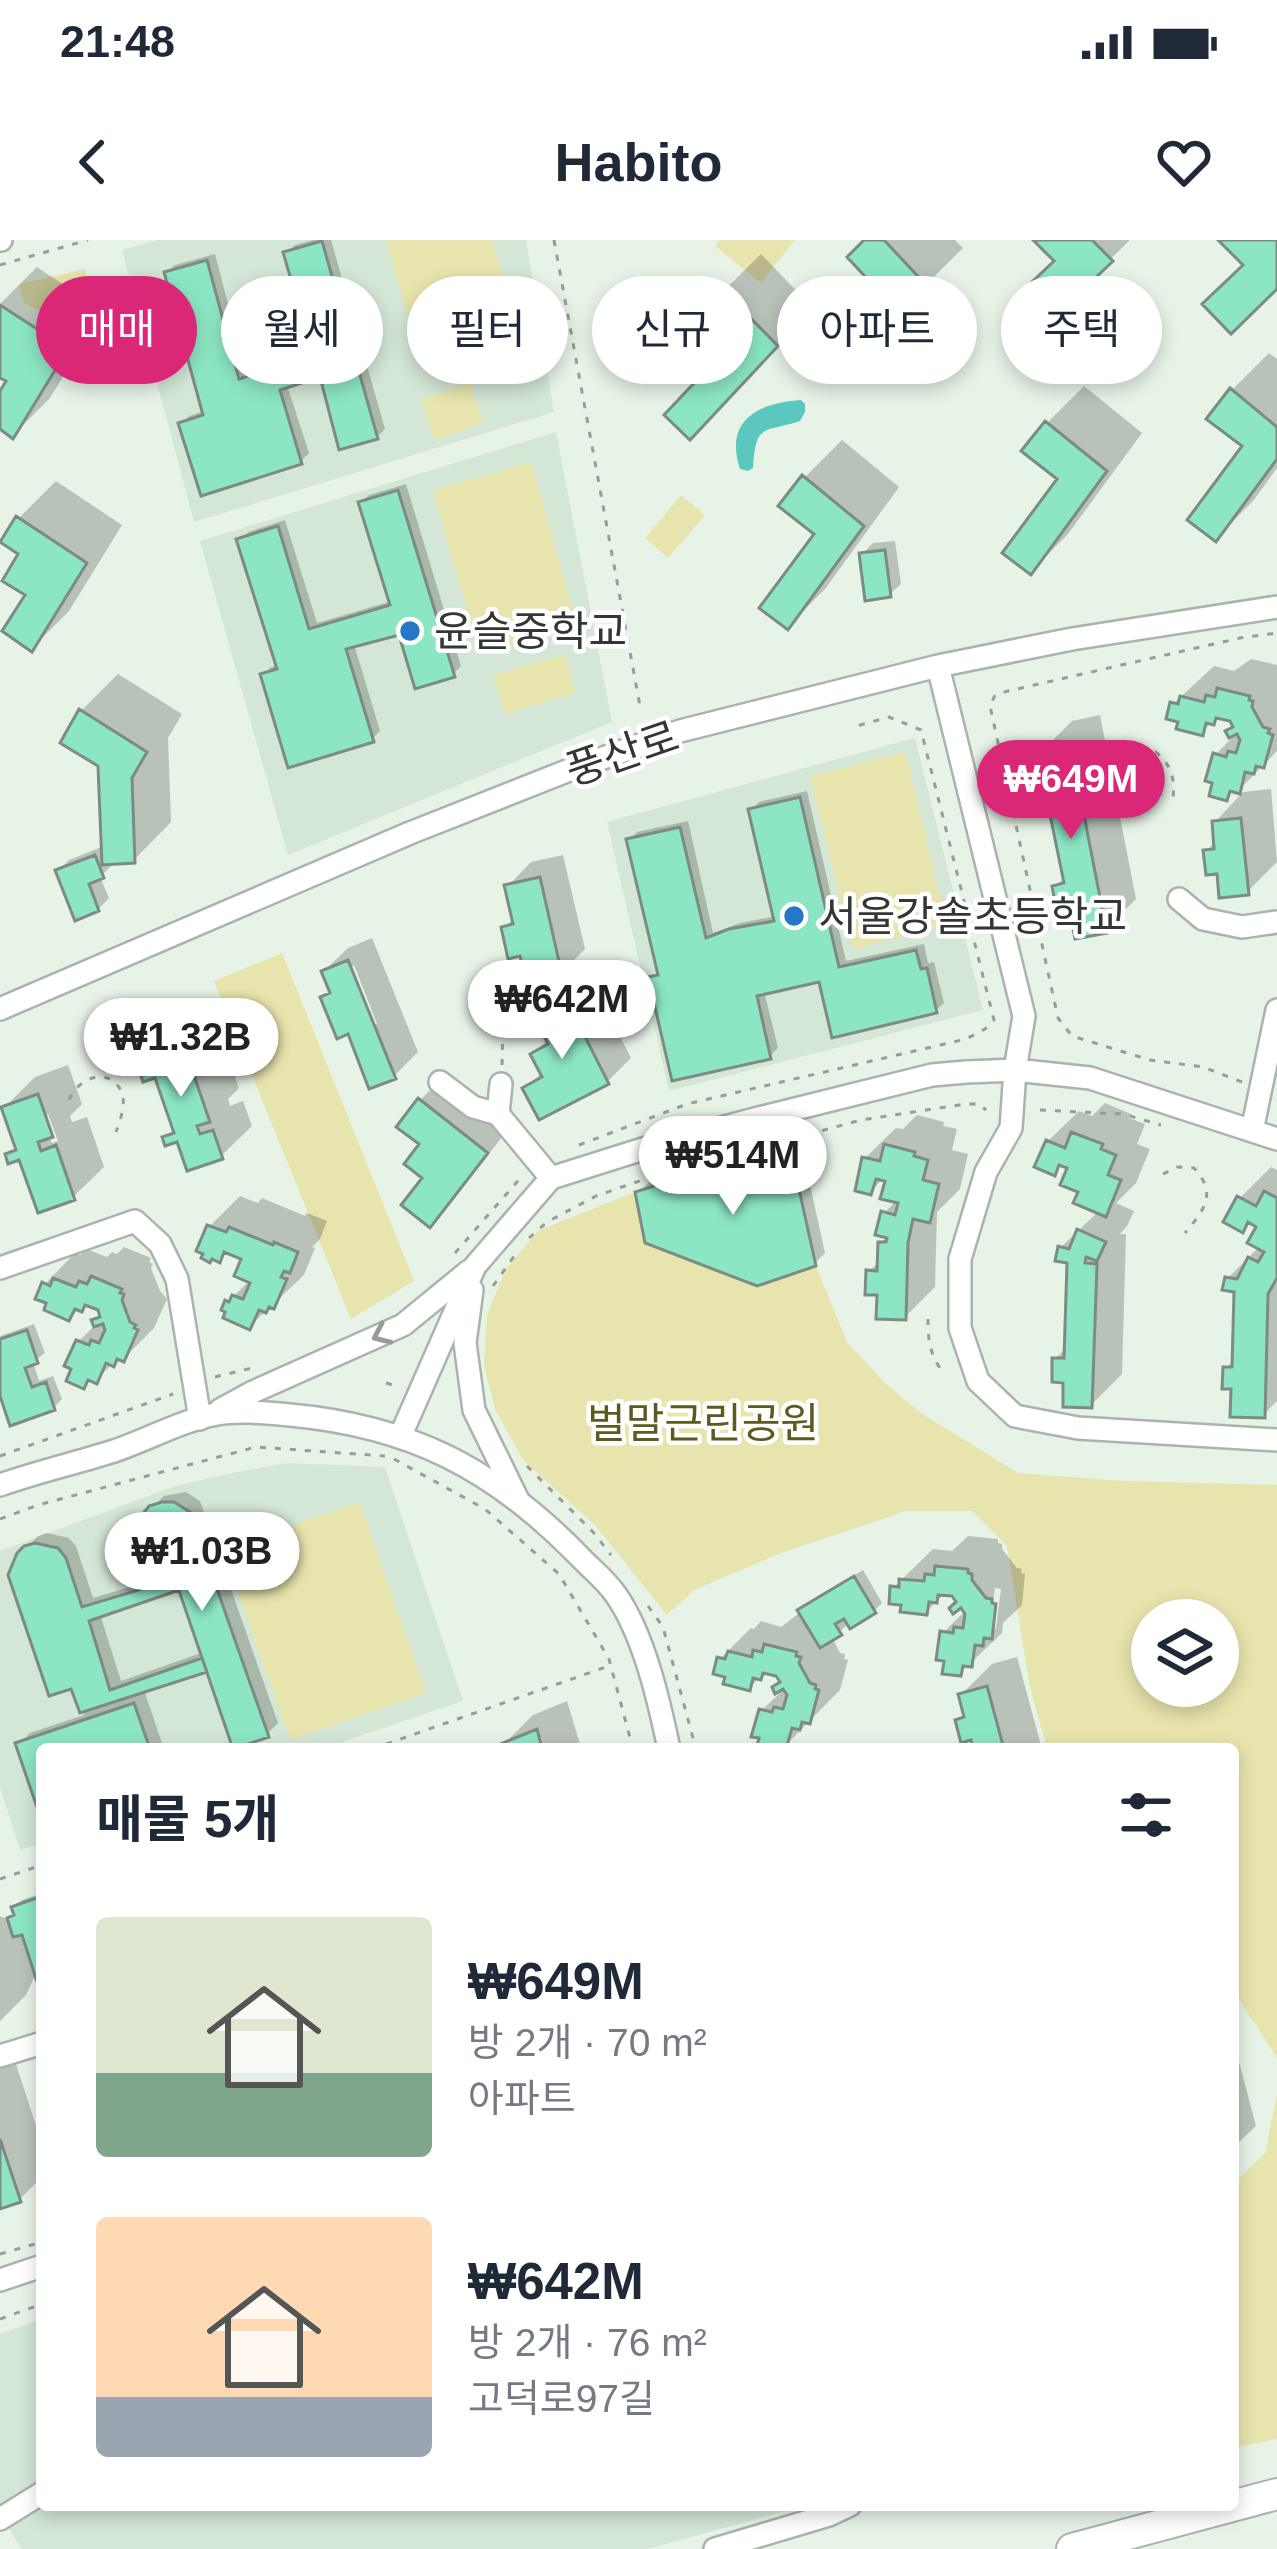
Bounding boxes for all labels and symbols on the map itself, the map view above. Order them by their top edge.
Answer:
place label: 윤슬중학교 [434,608,627,655]
marker: 윤슬중학교 [397,618,423,644]
street label: 풍산로 [560,712,685,795]
pin: ₩649M [987,740,1155,842]
place label: 서울강솔초등학교 [818,893,1127,940]
marker: 서울강솔초등학교 [781,903,807,929]
pin: ₩642M [478,960,646,1062]
pin: ₩1.32B [83,998,279,1100]
pin: ₩514M [649,1116,817,1218]
one-way arrow [372,1320,393,1344]
park label: 벌말근린공원 [587,1400,819,1447]
pin: ₩1.03B [104,1512,300,1614]

